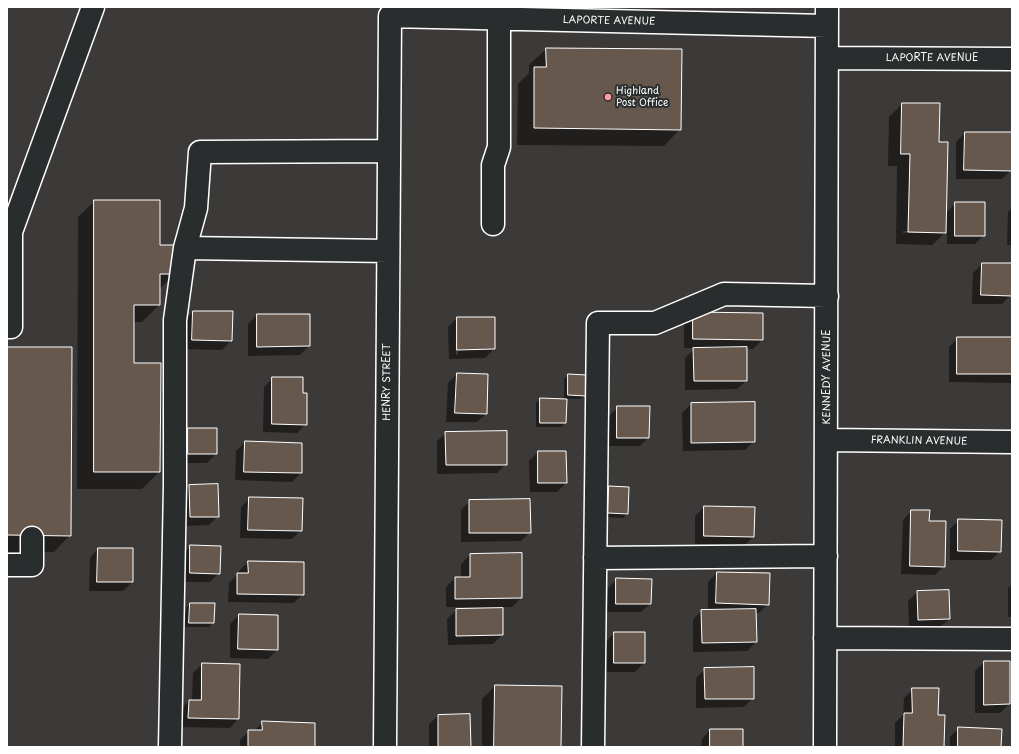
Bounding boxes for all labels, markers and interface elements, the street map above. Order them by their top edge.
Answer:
street label: LAPORTE AVENUE [563,14,655,28]
street label: LAPORTE AVENUE [886,52,978,64]
place label: Highland Post Office [616,85,668,108]
marker: Highland Post Office [603,92,613,102]
street label: KENNEDY AVENUE [821,330,833,424]
street label: HENRY STREET [381,343,393,421]
street label: FRANKLIN AVENUE [871,434,967,448]

